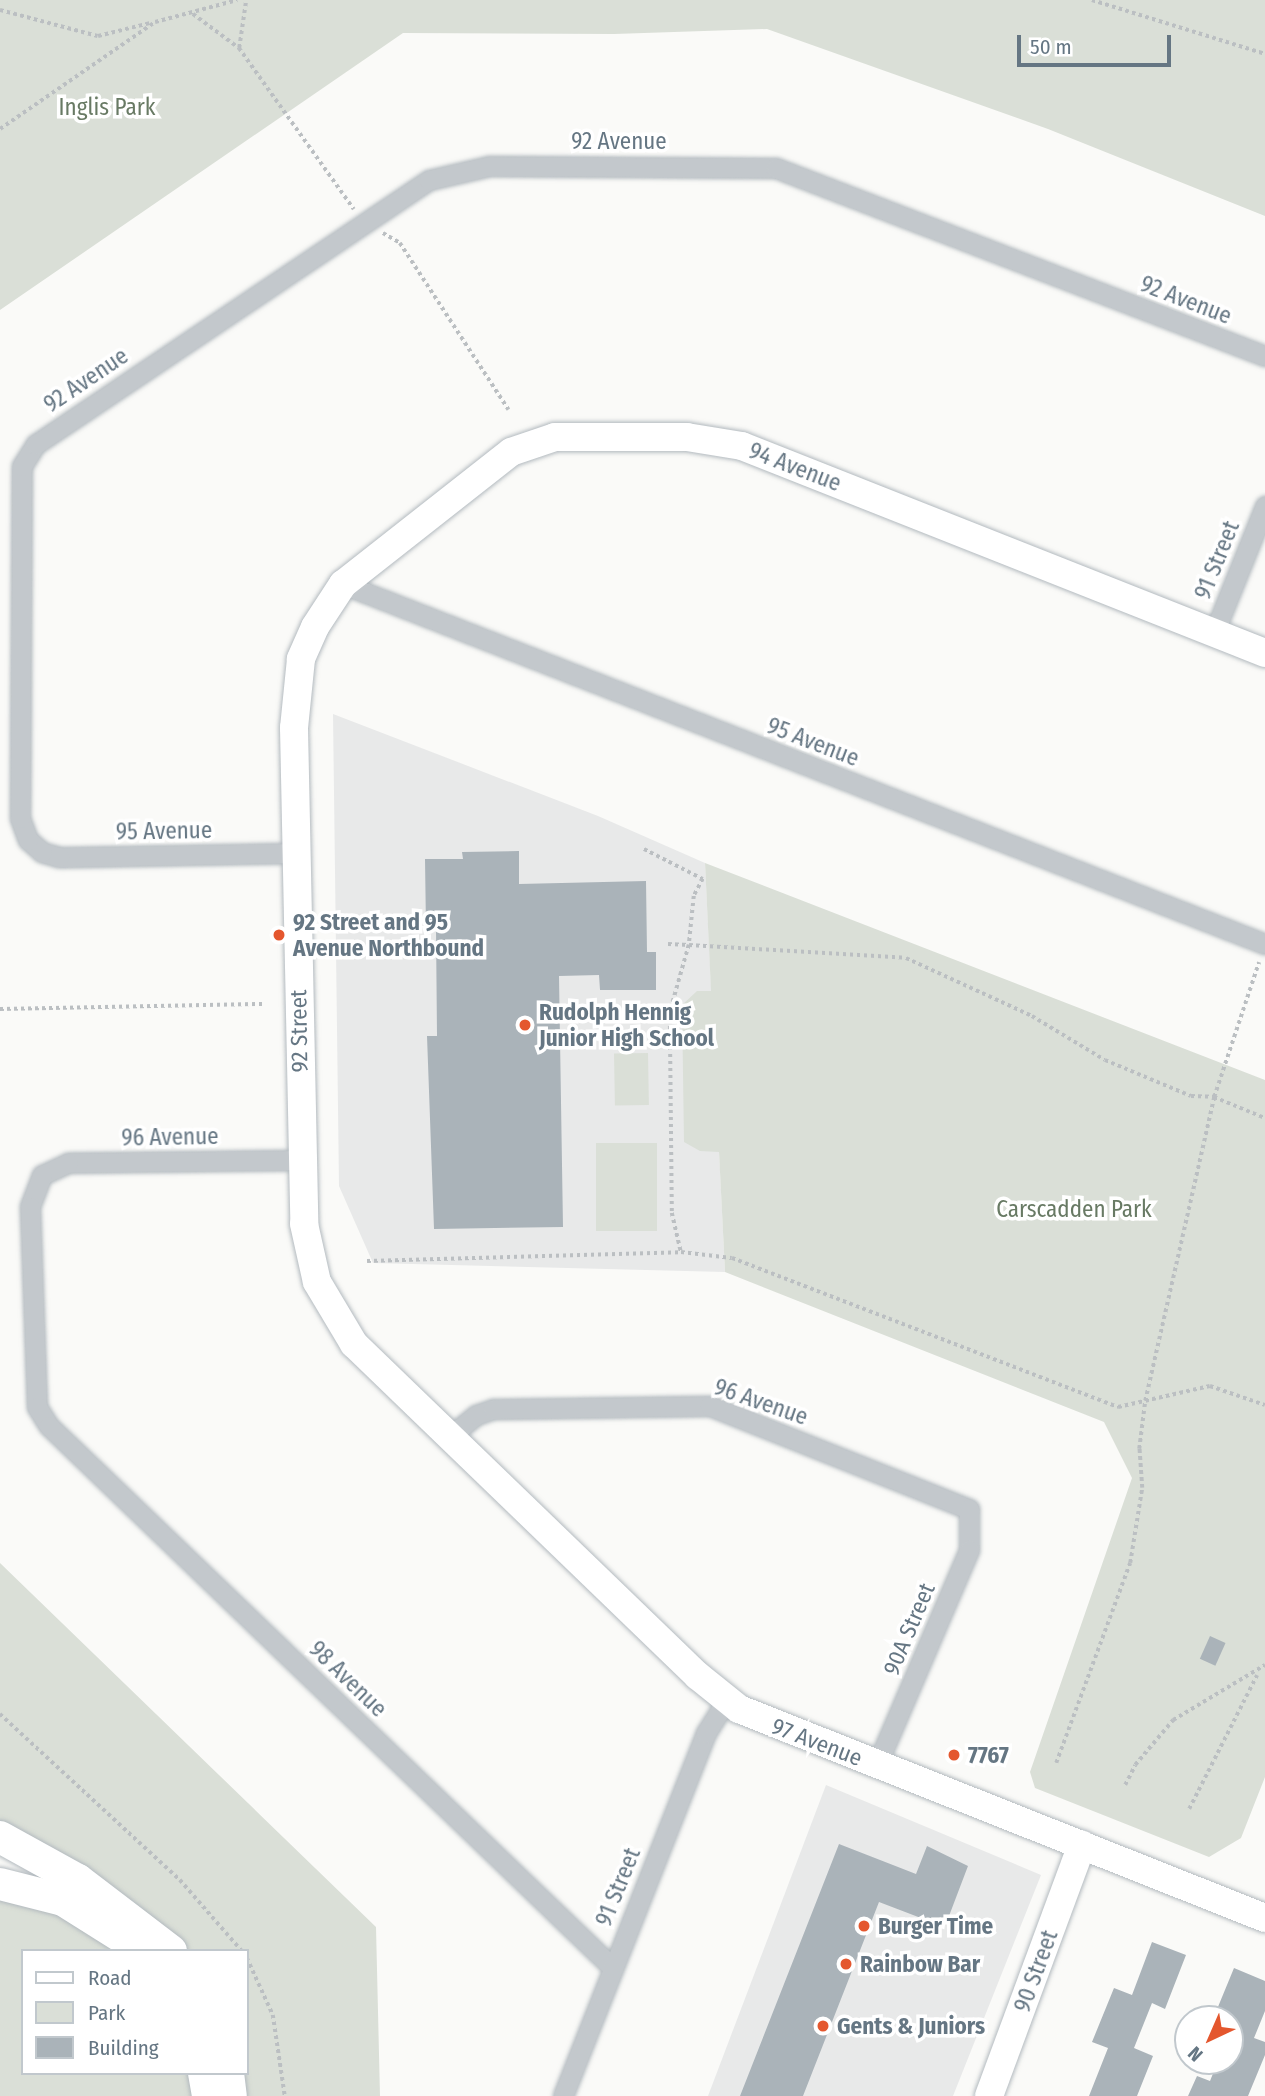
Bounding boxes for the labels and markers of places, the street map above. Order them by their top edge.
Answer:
place label: 92 Street and 95 Avenue Northbound [293,908,484,962]
marker: 92 Street and 95 Avenue Northbound [271,927,287,943]
place label: Rudolph Hennig Junior High School [539,998,714,1052]
marker: Rudolph Hennig Junior High School [517,1017,533,1033]
place label: 7767 [968,1741,1009,1769]
marker: 7767 [946,1747,962,1763]
place label: Burger Time [878,1912,993,1940]
marker: Burger Time [856,1918,872,1934]
place label: Rainbow Bar [860,1950,980,1978]
marker: Rainbow Bar [838,1956,854,1972]
place label: Gents & Juniors [837,2012,985,2040]
marker: Gents & Juniors [815,2018,831,2034]

